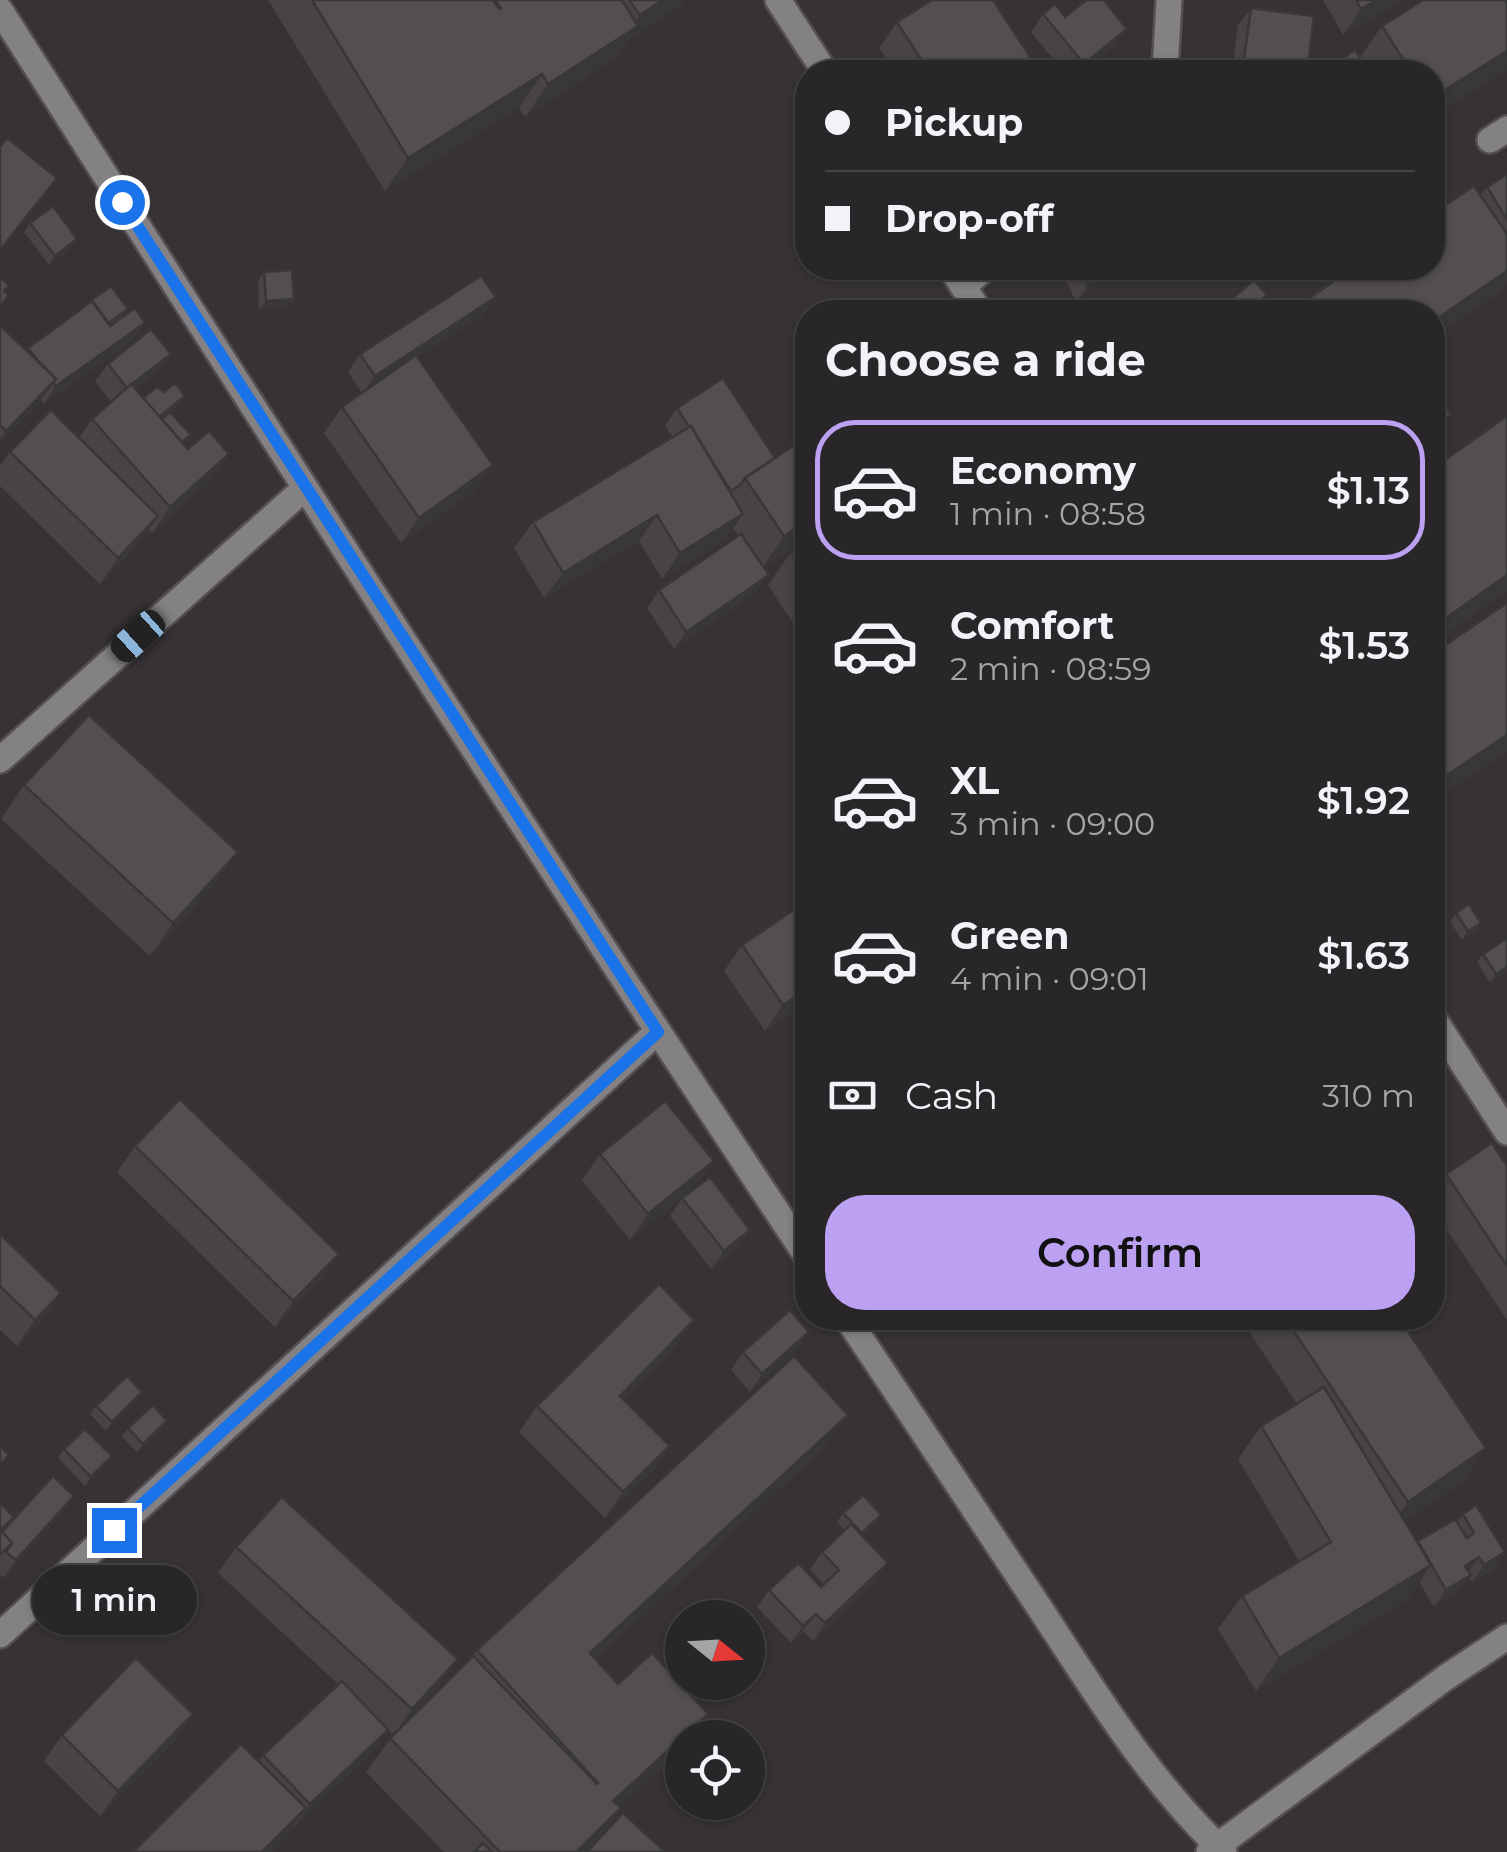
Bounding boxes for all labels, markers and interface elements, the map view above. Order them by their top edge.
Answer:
text: Pickup [885,99,1023,146]
route start [100,180,145,225]
text: Drop-off [885,195,1054,242]
text: Choose a ride [825,332,1146,387]
icon: car [830,445,920,535]
text: Economy [950,447,1136,494]
text: $1.13 [1327,467,1410,514]
text: 1 min · 08:58 [950,494,1146,533]
icon: car [830,600,920,690]
text: Comfort [950,602,1114,649]
car [106,605,170,667]
text: $1.53 [1319,622,1410,669]
text: 2 min · 08:59 [950,649,1152,688]
icon: car [830,755,920,845]
text: XL [950,757,999,804]
text: $1.92 [1317,777,1410,824]
text: 3 min · 09:00 [950,804,1155,843]
icon: car [830,910,920,1000]
text: Green [950,912,1070,959]
text: $1.63 [1317,932,1410,979]
text: 4 min · 09:01 [950,959,1149,998]
icon: cash [825,1068,880,1123]
text: Cash [905,1072,998,1119]
text: 310 m [1322,1076,1415,1115]
button: Confirm [825,1195,1415,1310]
route end [92,1508,137,1553]
callout: 1 min [32,1565,196,1635]
text: 1 min [72,1580,157,1619]
north arrow [665,1600,765,1700]
map controls [665,1600,765,1820]
button: locate [665,1720,765,1820]

